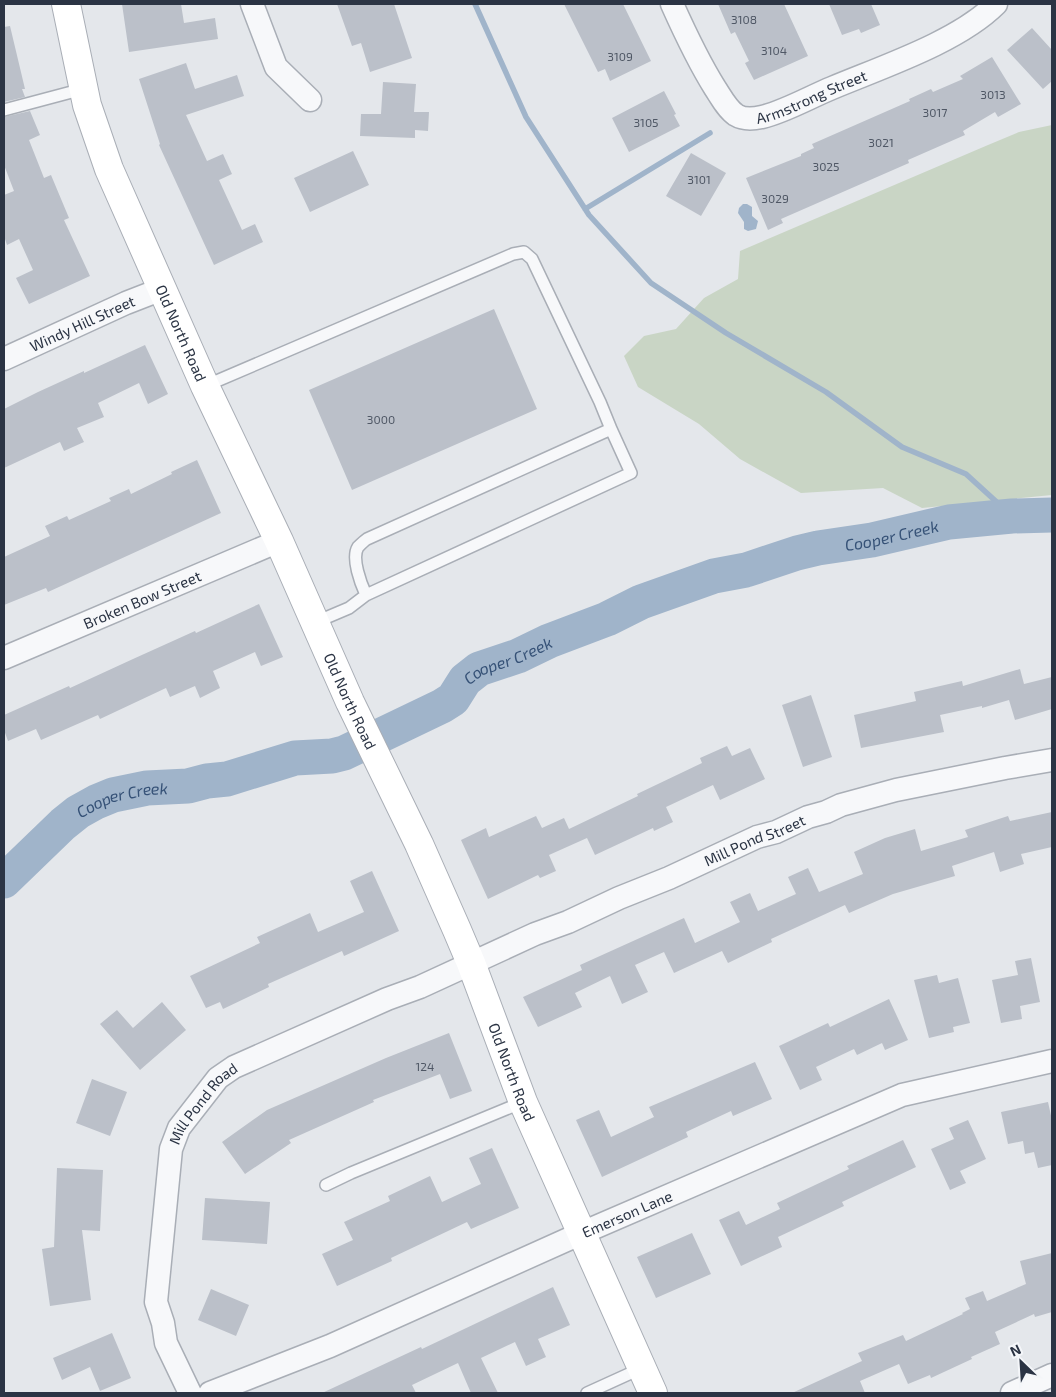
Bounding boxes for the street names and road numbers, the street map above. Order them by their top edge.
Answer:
street label: Armstrong Street [754,66,869,127]
street label: Old North Road [152,282,211,384]
street label: Windy Hill Street [27,291,138,355]
street label: Broken Bow Street [80,566,204,632]
street label: Old North Road [320,650,380,752]
street label: Mill Pond Street [701,811,808,870]
street label: Old North Road [485,1020,539,1124]
street label: Mill Pond Road [165,1059,241,1147]
street label: Emerson Lane [579,1186,675,1241]

